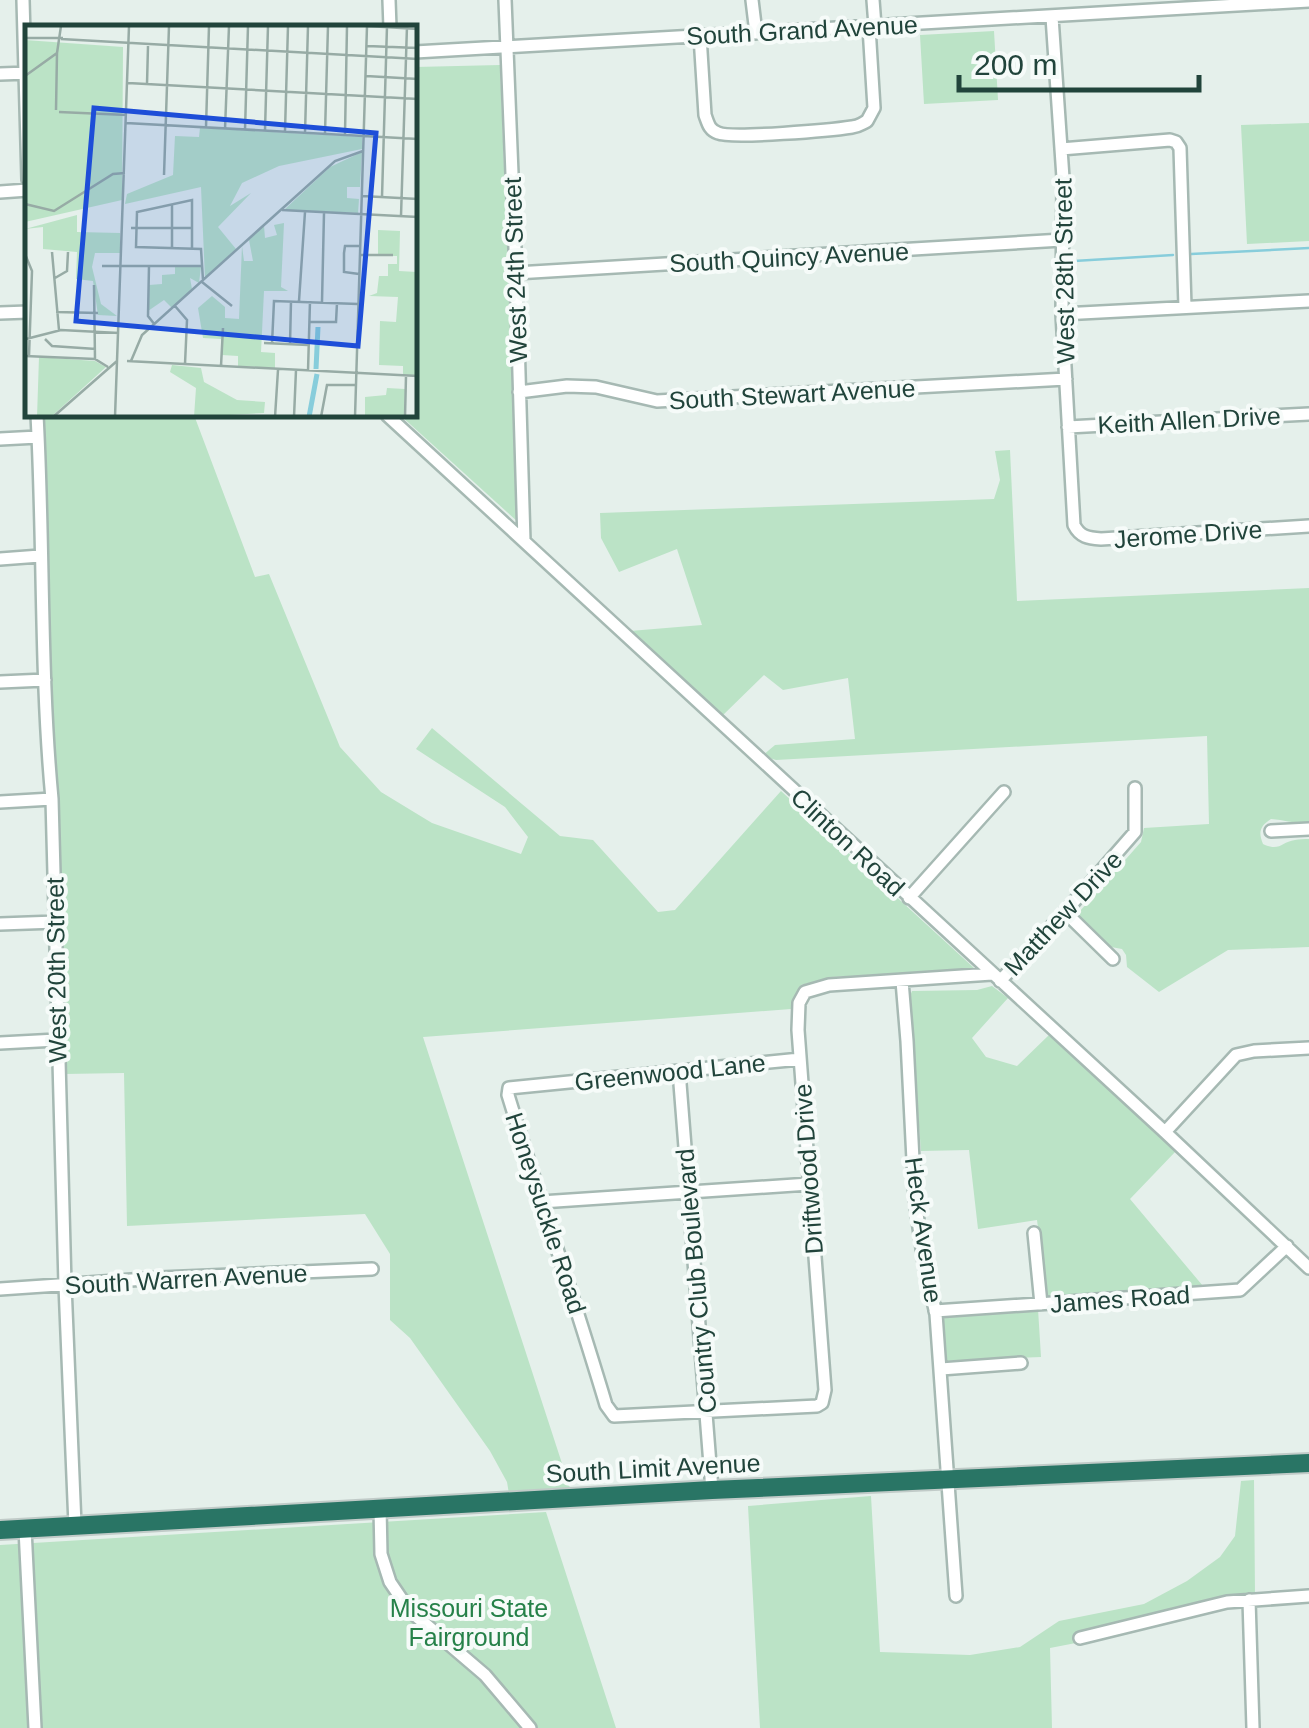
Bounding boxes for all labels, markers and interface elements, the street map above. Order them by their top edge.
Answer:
street label: South Grand Avenue [686,10,918,50]
inset map [25,25,418,418]
scale bar [959,30,1199,92]
text: 200 m [974,48,1057,81]
street label: West 24th Street [498,177,532,363]
street label: West 28th Street [1048,178,1080,364]
street label: South Quincy Avenue [668,237,910,277]
street label: South Stewart Avenue [668,374,916,414]
street label: Keith Allen Drive [1097,401,1281,439]
street label: Jerome Drive [1113,515,1263,553]
street label: Clinton Road [786,782,910,902]
street label: Matthew Drive [998,845,1128,981]
street label: West 20th Street [40,877,72,1063]
street label: Greenwood Lane [573,1048,767,1096]
street label: Driftwood Drive [788,1083,828,1255]
street label: Honeysuckle Road [500,1109,592,1317]
street label: Country Club Boulevard [670,1148,722,1414]
street label: Heck Avenue [900,1155,948,1305]
street label: South Warren Avenue [64,1259,308,1299]
street label: James Road [1049,1280,1191,1318]
street label: South Limit Avenue [545,1448,761,1488]
park label: Missouri State Fairground [390,1594,548,1651]

